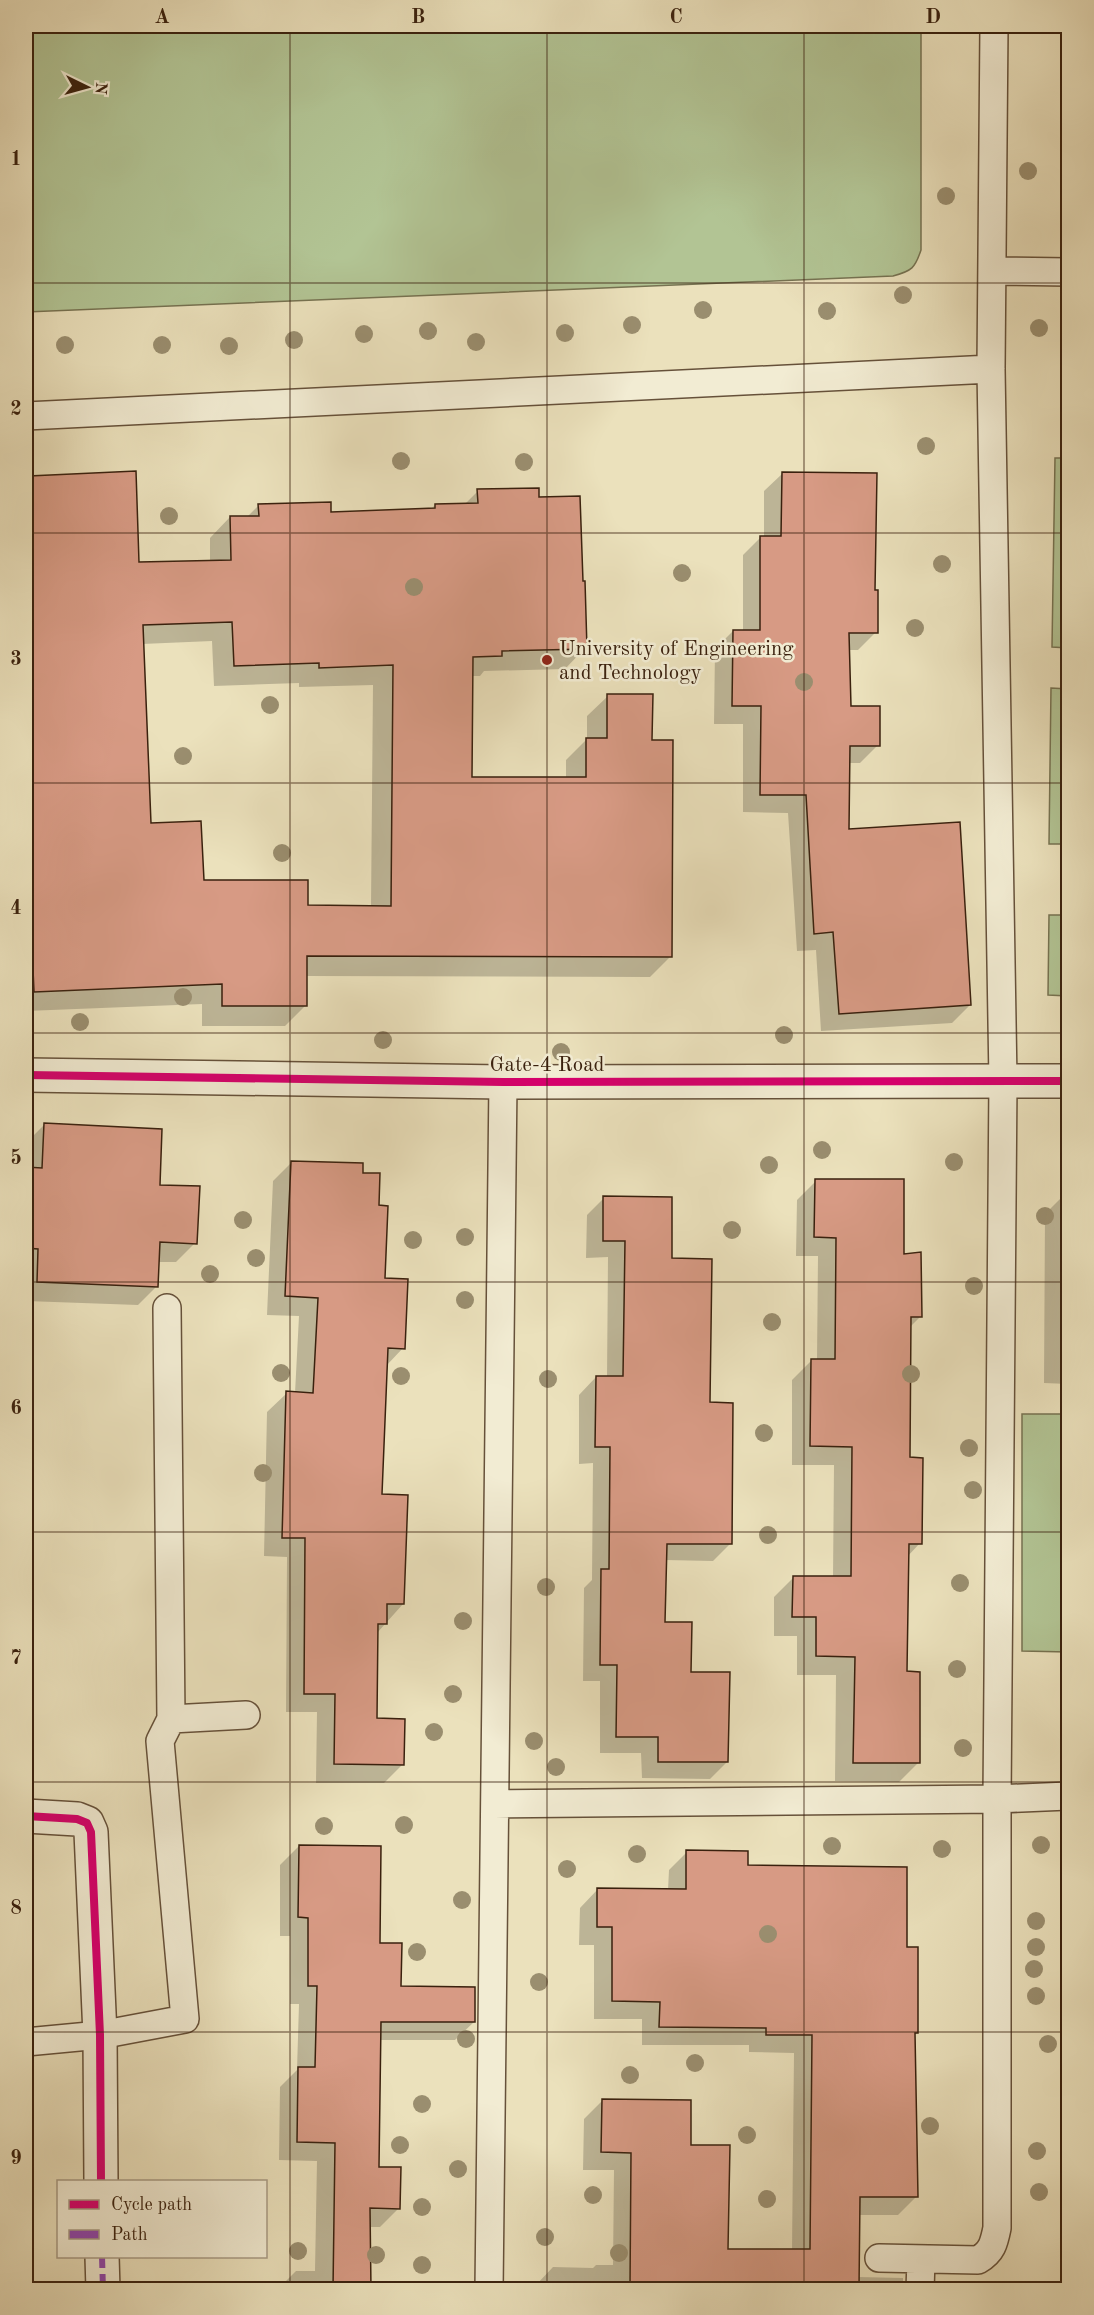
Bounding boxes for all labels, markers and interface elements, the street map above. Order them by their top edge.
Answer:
text: A [154,8,170,28]
text: B [411,8,425,28]
text: C [669,8,683,28]
text: D [925,8,941,28]
north arrow [57,57,117,117]
text: N [91,81,108,96]
text: 1 [10,150,22,170]
text: 2 [10,400,22,420]
place label: University of Engineering and Technology [559,639,794,684]
text: 3 [10,650,22,670]
marker: University of Engineering and Technology [540,653,554,667]
text: 4 [10,899,22,919]
street label: Gate-4 Road [489,1055,605,1076]
text: 5 [10,1148,22,1169]
text: 6 [10,1399,22,1419]
text: 7 [10,1649,22,1669]
text: 8 [10,1899,22,1919]
text: 9 [10,2149,22,2169]
legend [57,2180,267,2258]
text: Cycle path [111,2196,192,2214]
text: Path [111,2226,148,2244]

